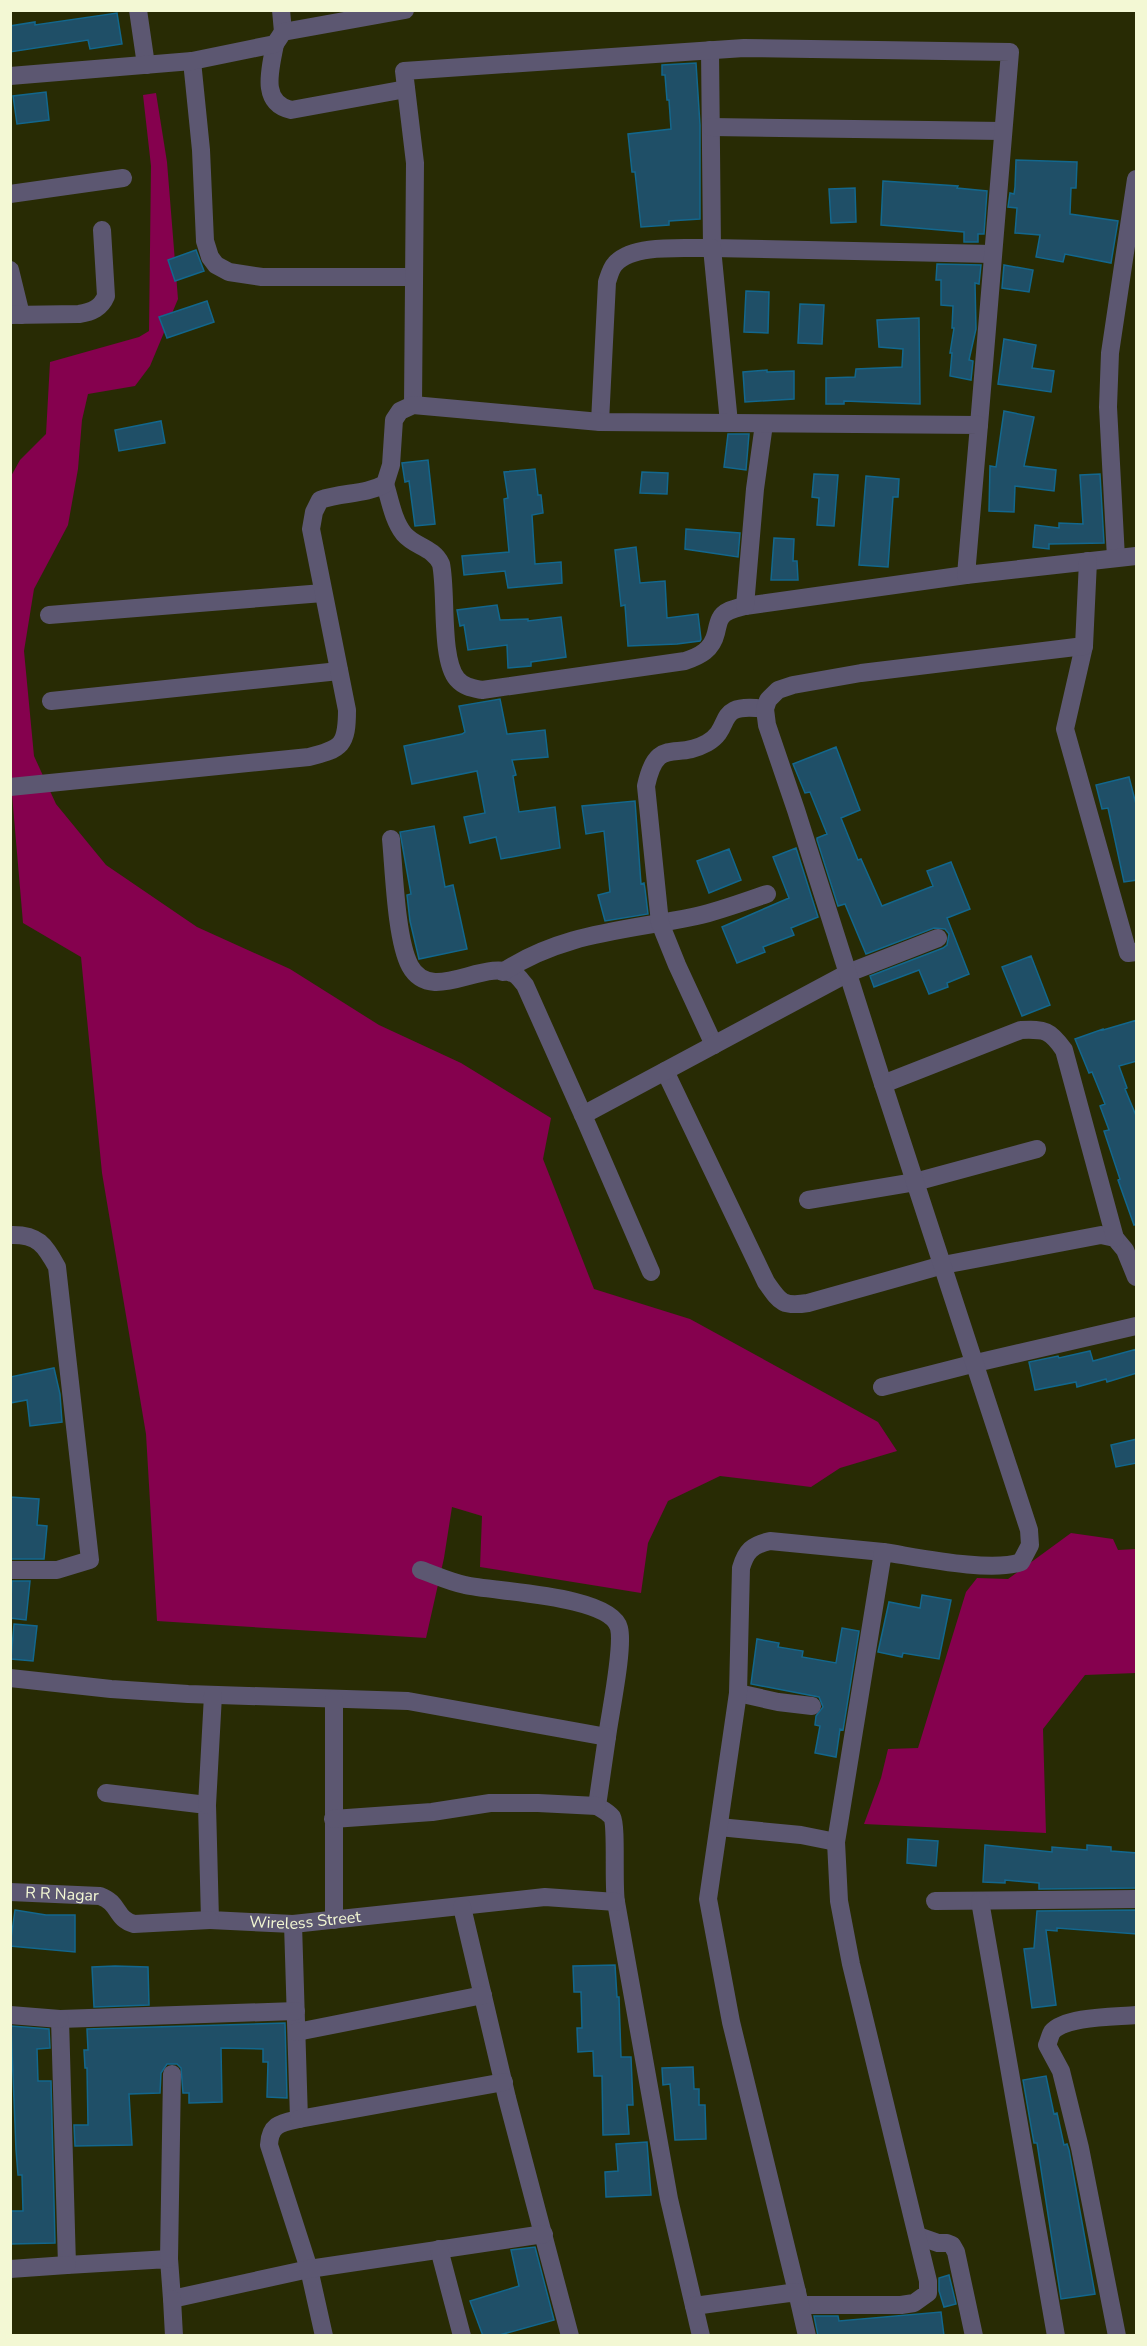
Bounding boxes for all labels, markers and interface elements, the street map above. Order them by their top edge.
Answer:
street label: R R Nagar [25,1882,99,1907]
street label: Wireless Street [249,1906,362,1935]

